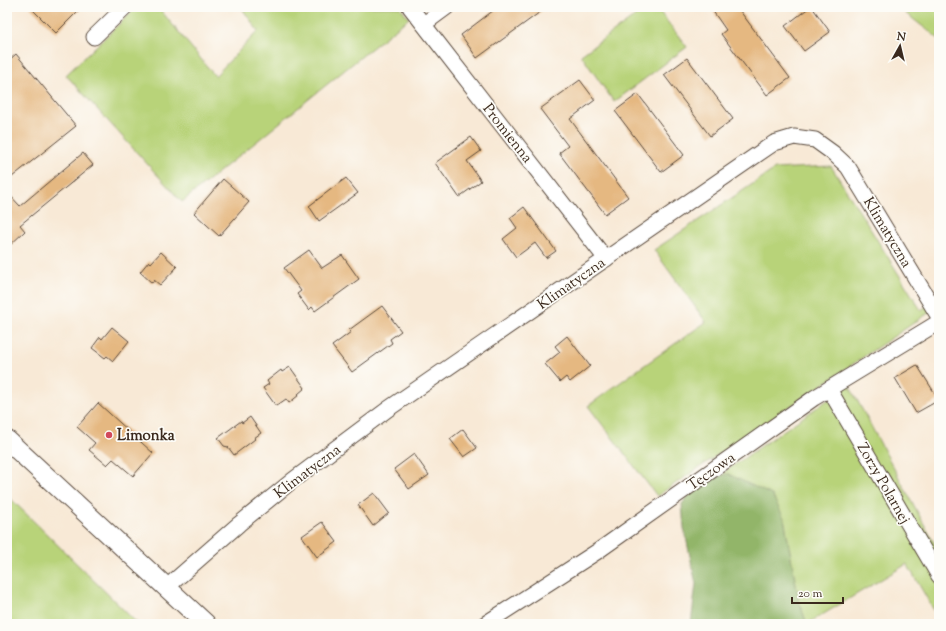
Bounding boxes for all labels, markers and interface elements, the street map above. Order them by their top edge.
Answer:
north arrow [880,26,920,66]
text: N [895,28,907,46]
street label: Promienna [477,100,537,168]
street label: Klimatyczna [857,193,916,272]
street label: Klimatyczna [533,253,610,315]
place label: Limonka [117,426,175,447]
marker: Limonka [104,430,114,440]
street label: Zorzy Polarnej [851,439,915,528]
street label: Klimatyczna [270,440,346,504]
street label: Tęczowa [683,448,740,496]
scale bar [792,579,843,605]
text: 20 m [798,585,823,603]

